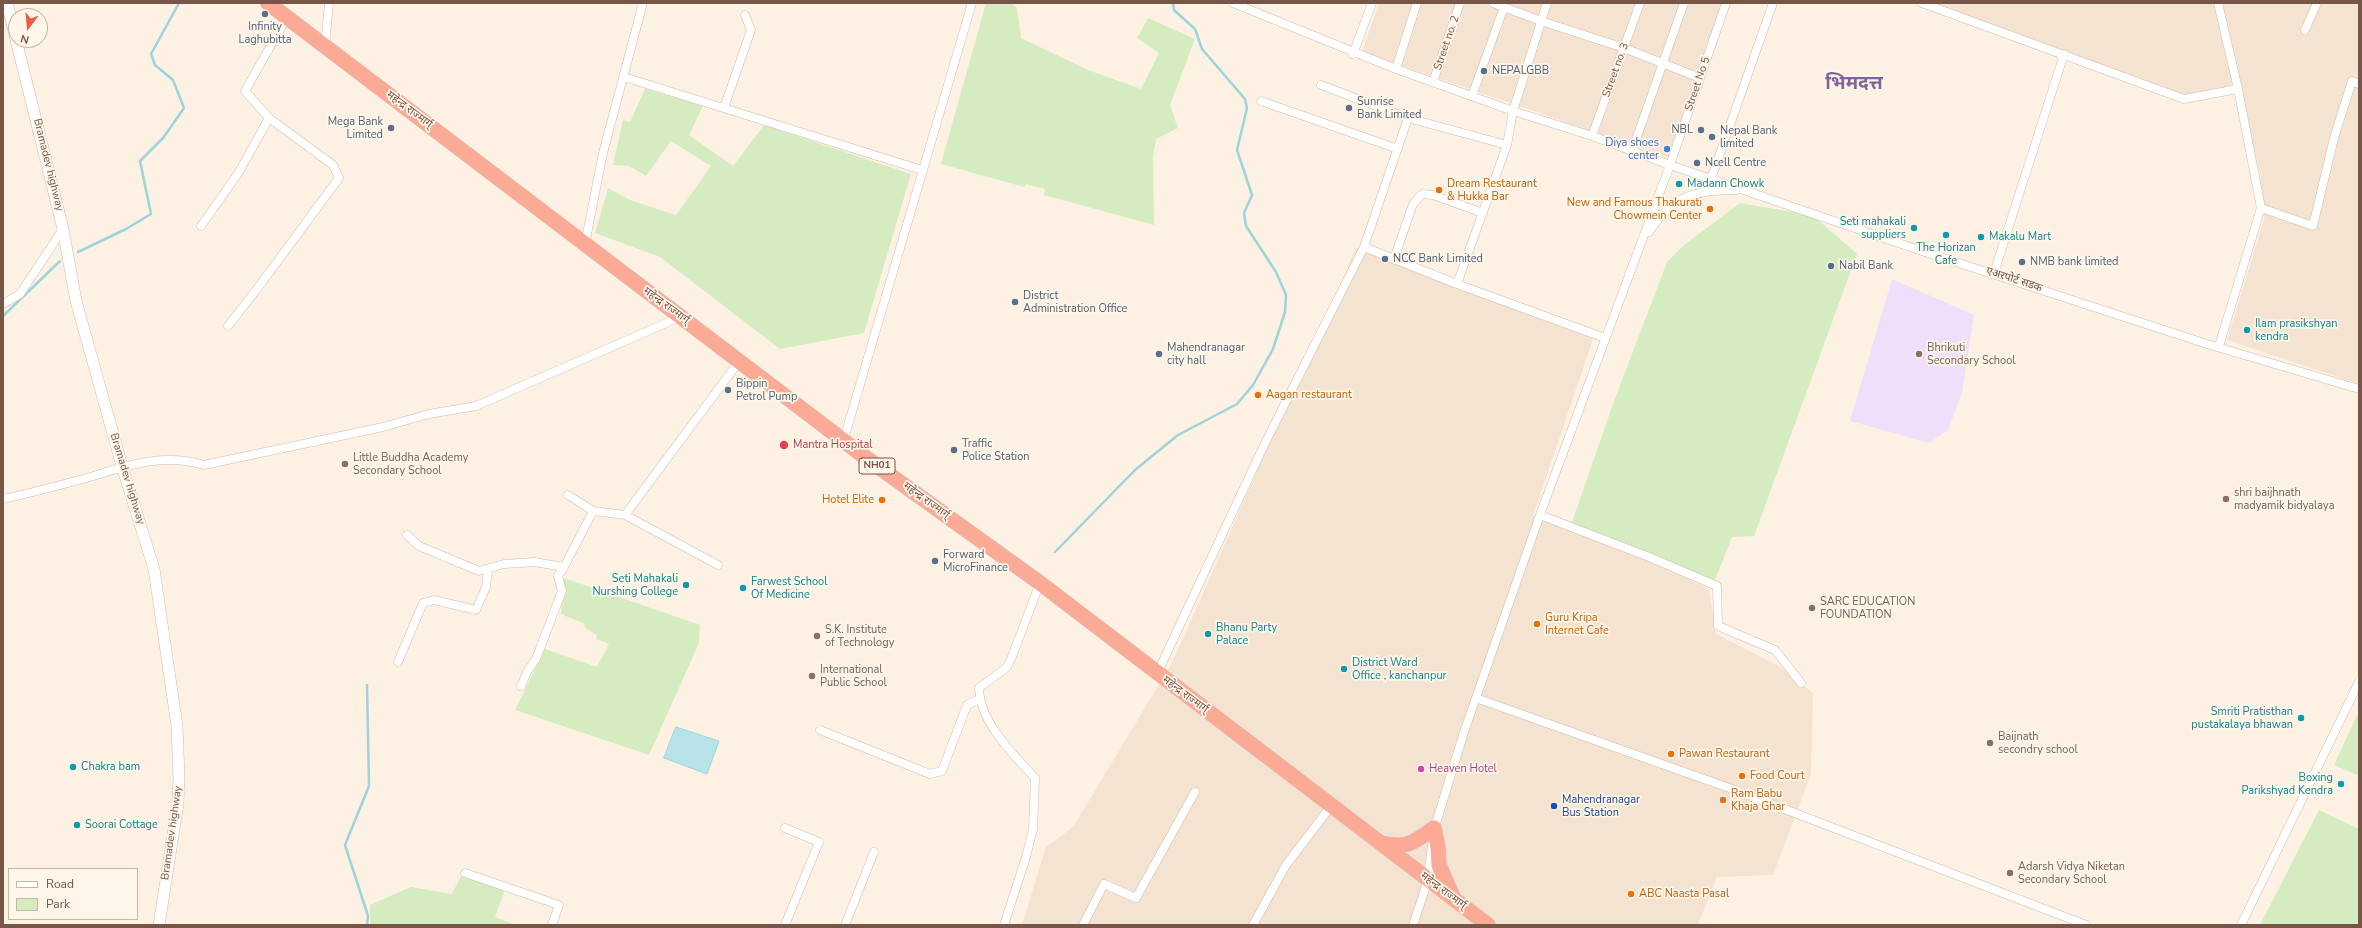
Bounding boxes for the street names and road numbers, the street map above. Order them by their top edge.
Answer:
street label: Street no. 2 [1431,14,1463,72]
street label: Street no. 3 [1600,41,1632,99]
street label: Street No 5 [1683,55,1713,113]
street label: महेन्द्र राज्मार्ग् [384,89,434,131]
street label: Bramadev highway [30,117,66,213]
street label: एअरपोर्ट सडक [1984,265,2044,295]
street label: महेन्द्र राज्मार्ग् [640,285,692,327]
street label: Bramadev highway [107,432,147,526]
road number: NH01 [859,458,895,474]
street label: महेन्द्र राज्मार्ग् [900,480,952,522]
street label: महेन्द्र राज्मार्ग् [1160,674,1210,716]
street label: Bramadev highway [159,785,185,881]
street label: महेन्द्र राज्मार्ग् [1418,870,1468,912]

